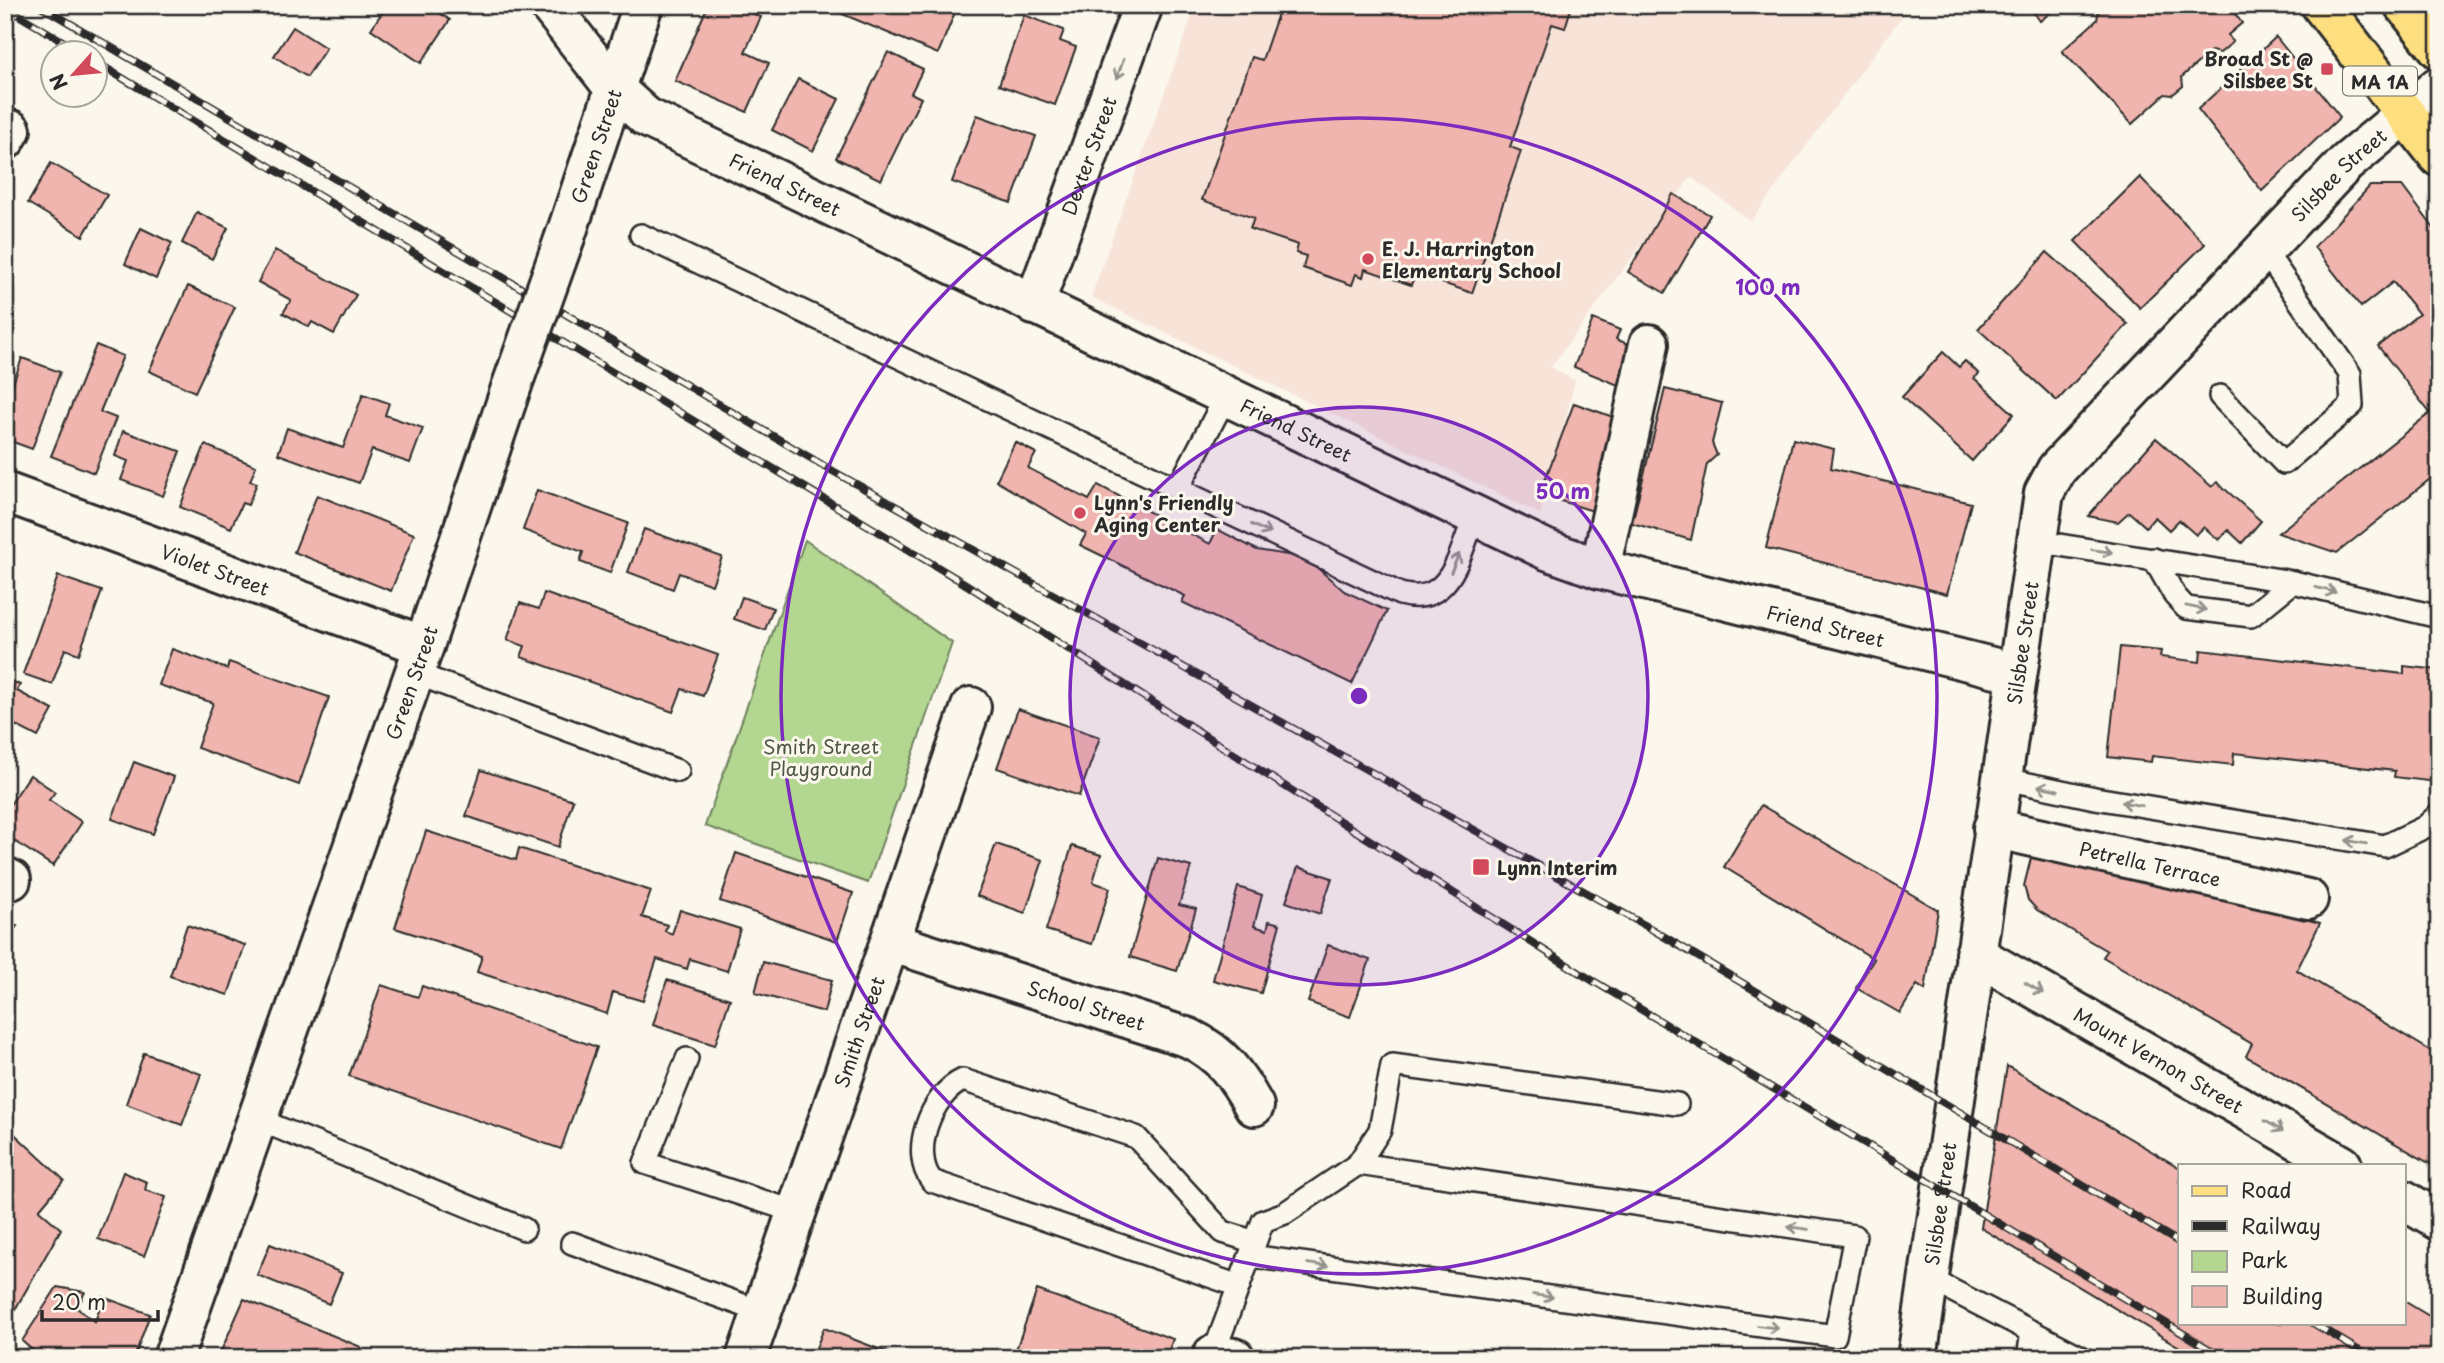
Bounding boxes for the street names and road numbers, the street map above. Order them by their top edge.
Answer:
road number: MA 1A [2343,66,2417,96]
street label: Green Street [563,85,628,207]
street label: Dexter Street [1054,92,1123,219]
street label: Silsbee Street [2284,121,2392,227]
street label: Friend Street [725,145,846,223]
street label: Friend Street [1236,391,1357,468]
street label: Violet Street [157,537,274,602]
street label: Silsbee Street [1999,579,2045,706]
street label: Friend Street [1764,597,1888,654]
street label: Green Street [378,622,444,744]
street label: Petrella Terrace [2077,834,2223,893]
street label: Smith Street [827,972,891,1091]
street label: School Street [1024,973,1149,1037]
street label: Mount Vernon Street [2069,1000,2249,1120]
street label: Silsbee Street [1917,1140,1963,1267]

